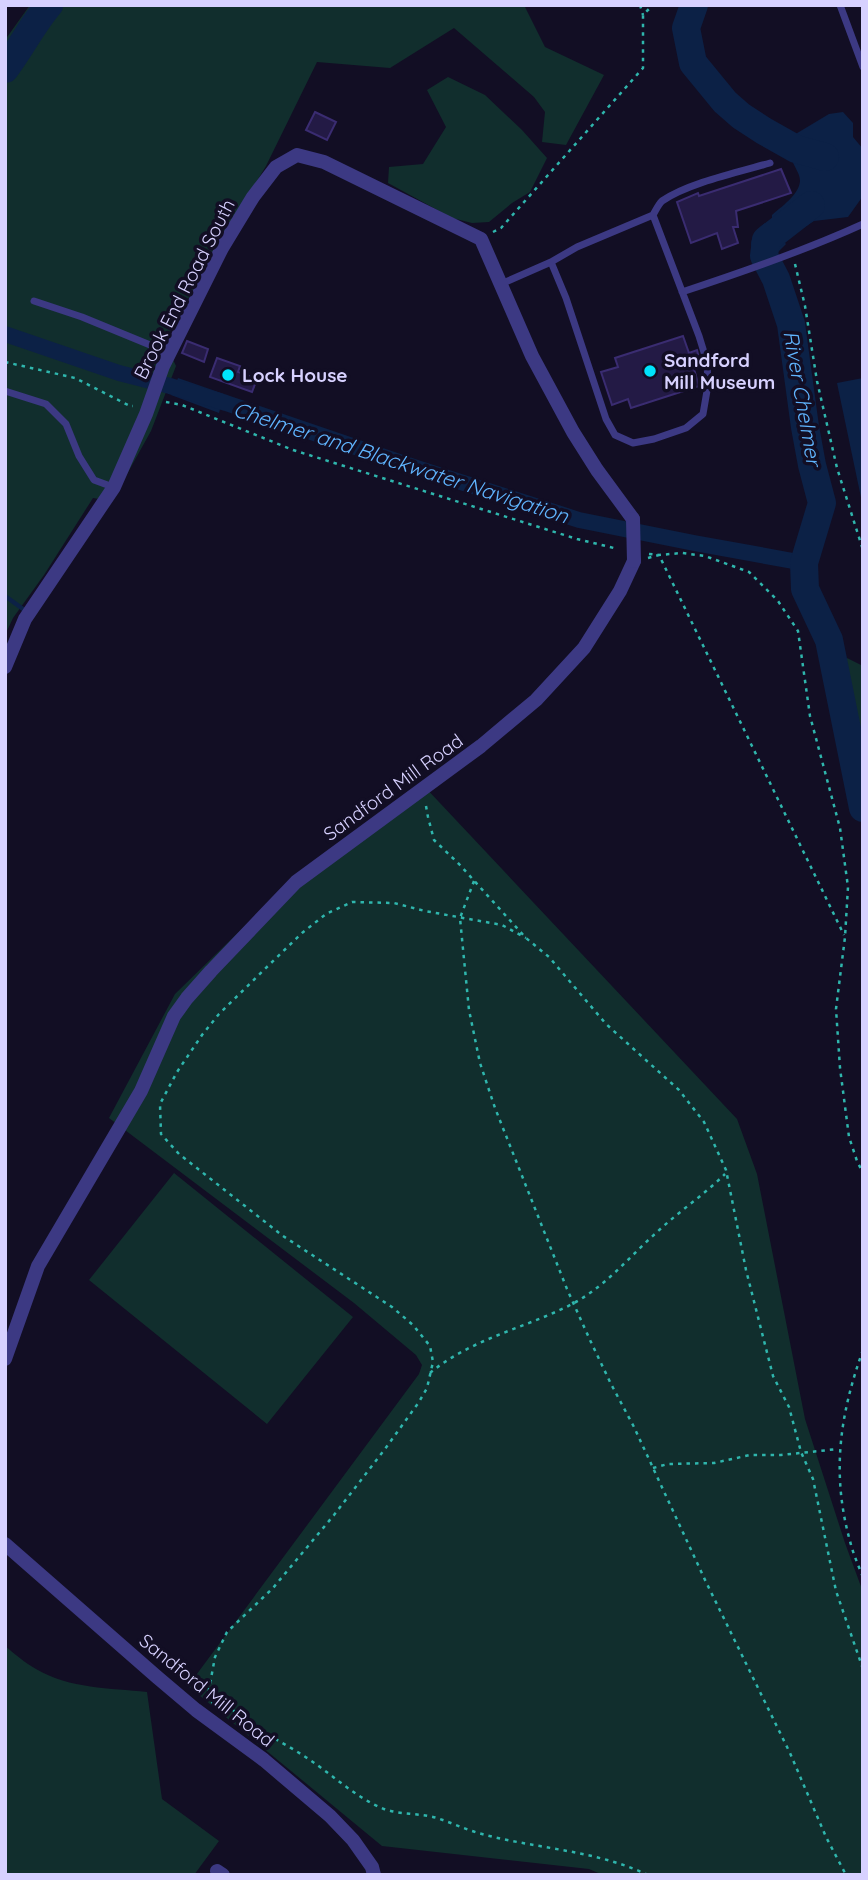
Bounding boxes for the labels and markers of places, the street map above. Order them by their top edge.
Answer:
place label: Sandford Mill Museum [664,348,775,394]
place label: Lock House [242,363,348,387]
marker: Sandford Mill Museum [642,363,658,379]
marker: Lock House [220,367,236,383]

